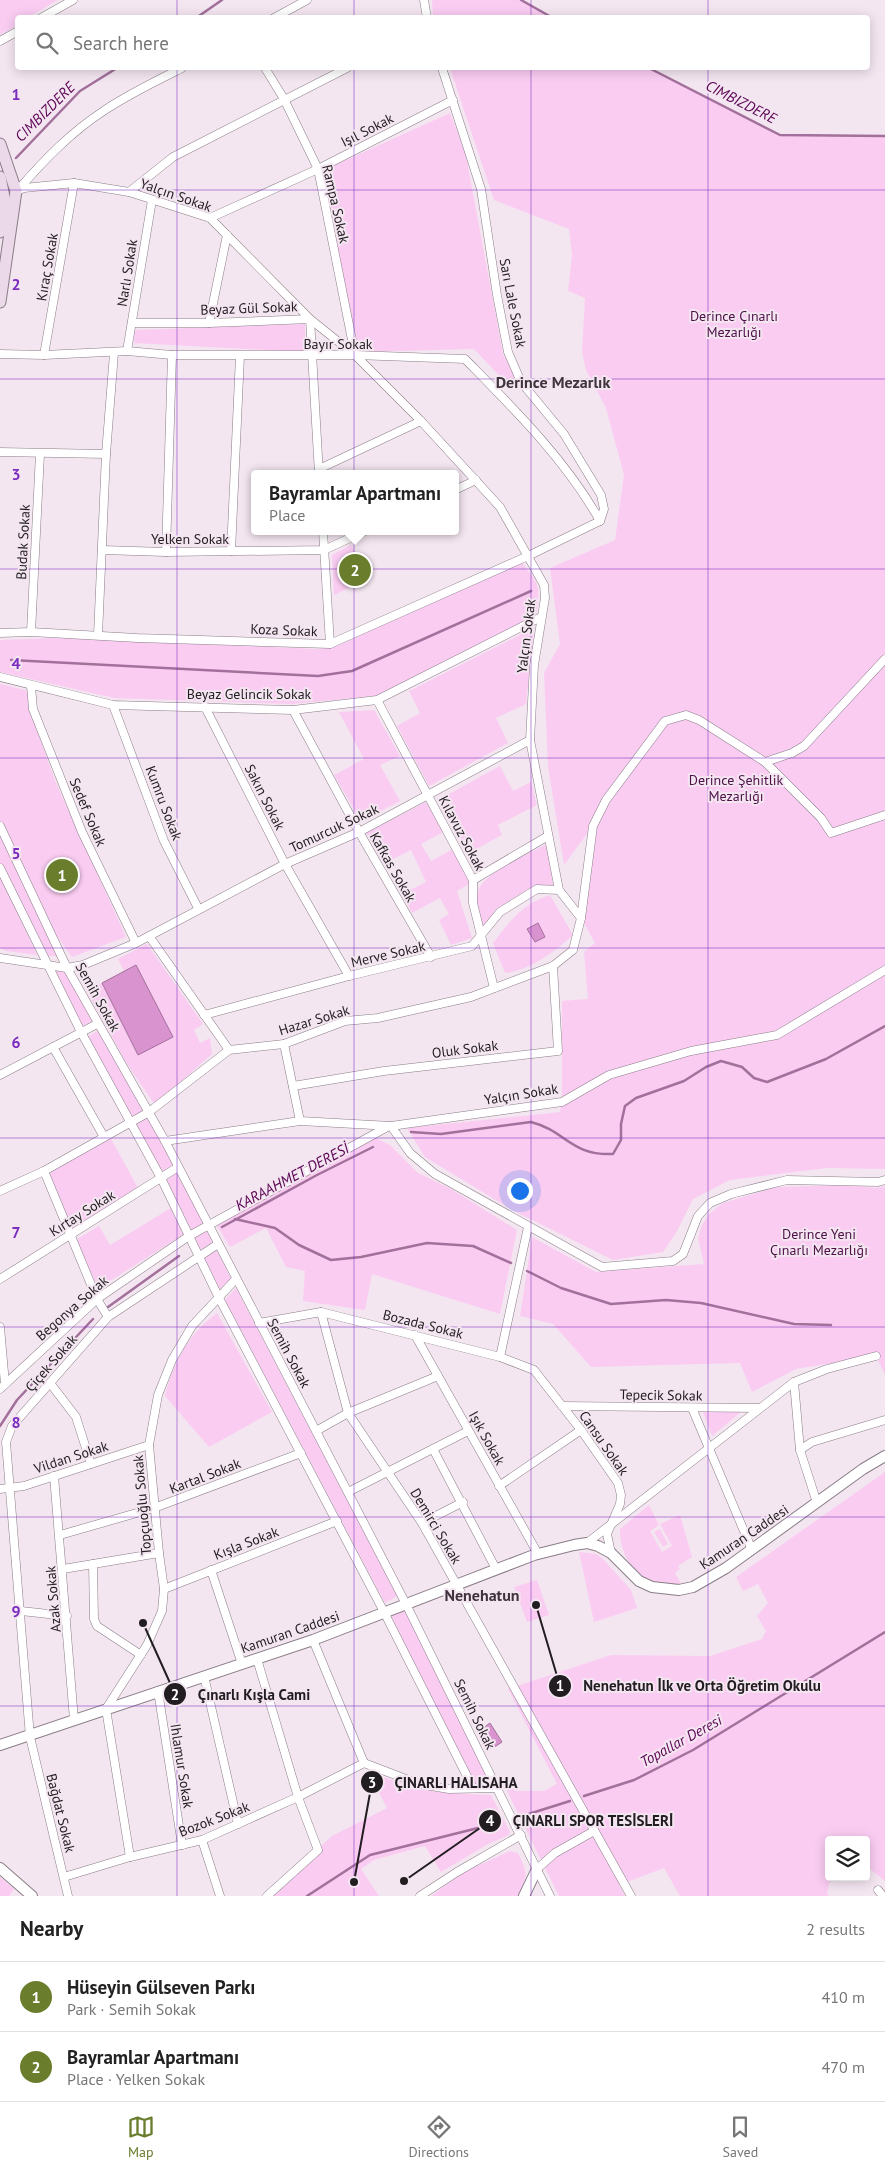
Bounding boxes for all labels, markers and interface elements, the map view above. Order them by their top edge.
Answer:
search box [15,15,870,70]
icon: search [33,29,61,57]
text: Search here [73,31,169,55]
water label: CIMBIZDERE [703,76,781,128]
water label: CIMBIZDERE [11,77,80,146]
text: 1 [11,84,21,104]
street label: Işıl Sokak [338,109,397,151]
street label: Rampa Sokak [318,163,354,245]
street label: Yalçın Sokak [138,174,214,216]
street label: Kıraç Sokak [32,231,62,303]
street label: Narlı Sokak [113,238,141,308]
street label: Sarı Lale Sokak [496,257,531,350]
text: 2 [11,274,21,294]
street label: Beyaz Gül Sokak [200,297,298,319]
park label: Derince Çınarlı Mezarlığı [690,307,778,341]
street label: Bayır Sokak [303,335,373,353]
district label: Derince Mezarlık [496,372,610,392]
text: 3 [11,464,21,484]
popup [251,470,459,535]
text: Bayramlar Apartmanı [269,481,441,505]
street label: Budak Sokak [12,504,34,580]
text: Place [269,505,305,525]
street label: Yelken Sokak [151,530,229,548]
pin: 2 [339,551,371,589]
street label: Yalçın Sokak [513,598,540,674]
street label: Koza Sokak [250,620,318,640]
text: 4 [11,653,21,673]
street label: Beyaz Gelincik Sokak [187,685,312,703]
street label: Sakın Sokak [241,761,289,833]
street label: Kumru Sokak [142,763,187,843]
park label: Derince Şehitlik Mezarlığı [689,771,784,805]
street label: Sedef Sokak [66,775,111,849]
street label: Kılavuz Sokak [435,792,489,874]
street label: Tomurcuk Sokak [287,799,382,857]
street label: Kafkas Sokak [366,829,420,906]
text: 5 [11,843,21,863]
pin: 1 [46,856,78,894]
street label: Merve Sokak [349,937,427,971]
street label: Semih Sokak [72,959,125,1035]
street label: Hazar Sokak [276,1001,352,1039]
text: 6 [11,1032,21,1052]
street label: Oluk Sokak [431,1036,499,1062]
street label: Yalçın Sokak [483,1079,560,1109]
water label: KARAAHMET DERESİ [232,1138,353,1215]
your location [507,1178,533,1204]
street label: Kırtay Sokak [46,1186,118,1240]
text: 7 [11,1222,21,1242]
park label: Derince Yeni Çınarlı Mezarlığı [770,1225,868,1259]
street label: Begonya Sokak [32,1271,112,1344]
street label: Bozada Sokak [381,1305,465,1343]
street label: Semih Sokak [263,1315,315,1391]
street label: Çiçek Sokak [21,1330,81,1395]
street label: Tepecik Sokak [619,1385,703,1405]
street label: Cansu Sokak [575,1407,633,1479]
street label: Işık Sokak [465,1408,509,1468]
text: 8 [11,1412,21,1432]
street label: Vildan Sokak [31,1436,111,1478]
street label: Topçuoğlu Sokak [129,1454,155,1556]
street label: Kartal Sokak [167,1454,244,1498]
street label: Demirci Sokak [406,1485,466,1567]
street label: Kamuran Caddesi [696,1501,792,1573]
street label: Kışla Sokak [211,1522,281,1564]
street label: Azak Sokak [41,1565,65,1633]
district label: Nenehatun [444,1585,520,1605]
text: 9 [11,1601,21,1621]
street label: Kamuran Caddesi [238,1607,342,1657]
callout: Nenehatun İlk ve Orta Öğretim Okulu [548,1671,832,1701]
street label: Semih Sokak [450,1676,500,1753]
text: 1 [556,1676,564,1695]
text: Nenehatun İlk ve Orta Öğretim Okulu [583,1676,821,1695]
callout: Çınarlı Kışla Cami [163,1679,320,1709]
text: 2 [171,1685,179,1704]
text: Çınarlı Kışla Cami [198,1685,310,1704]
water label: Topallar Deresi [636,1710,726,1771]
street label: Ihlamur Sokak [166,1722,198,1810]
callout: ÇINARLI HALISAHA [359,1767,528,1797]
street label: Bağdat Sokak [42,1772,80,1855]
text: 3 [368,1773,376,1792]
text: ÇINARLI HALISAHA [394,1773,518,1792]
street label: Bozok Sokak [176,1797,252,1841]
callout: ÇINARLI SPOR TESİSLERİ [477,1806,684,1836]
text: 4 [486,1811,495,1830]
text: ÇINARLI SPOR TESİSLERİ [513,1811,673,1830]
map controls [825,1836,870,1881]
button: layers [825,1836,870,1881]
text: Nearby [20,1915,83,1942]
text: 2 results [806,1919,865,1939]
text: Hüseyin Gülseven Parkı [67,1975,255,1999]
text: 1 [31,1987,41,2007]
text: 410 m [822,1987,865,2007]
text: Park · Semih Sokak [67,1999,196,2019]
text: Bayramlar Apartmanı [67,2045,239,2069]
text: 2 [31,2057,41,2077]
text: 470 m [822,2057,865,2077]
text: Place · Yelken Sokak [67,2069,205,2089]
tab: Map [127,2113,155,2161]
tab: Directions [408,2113,469,2161]
tab: Saved [723,2113,758,2161]

